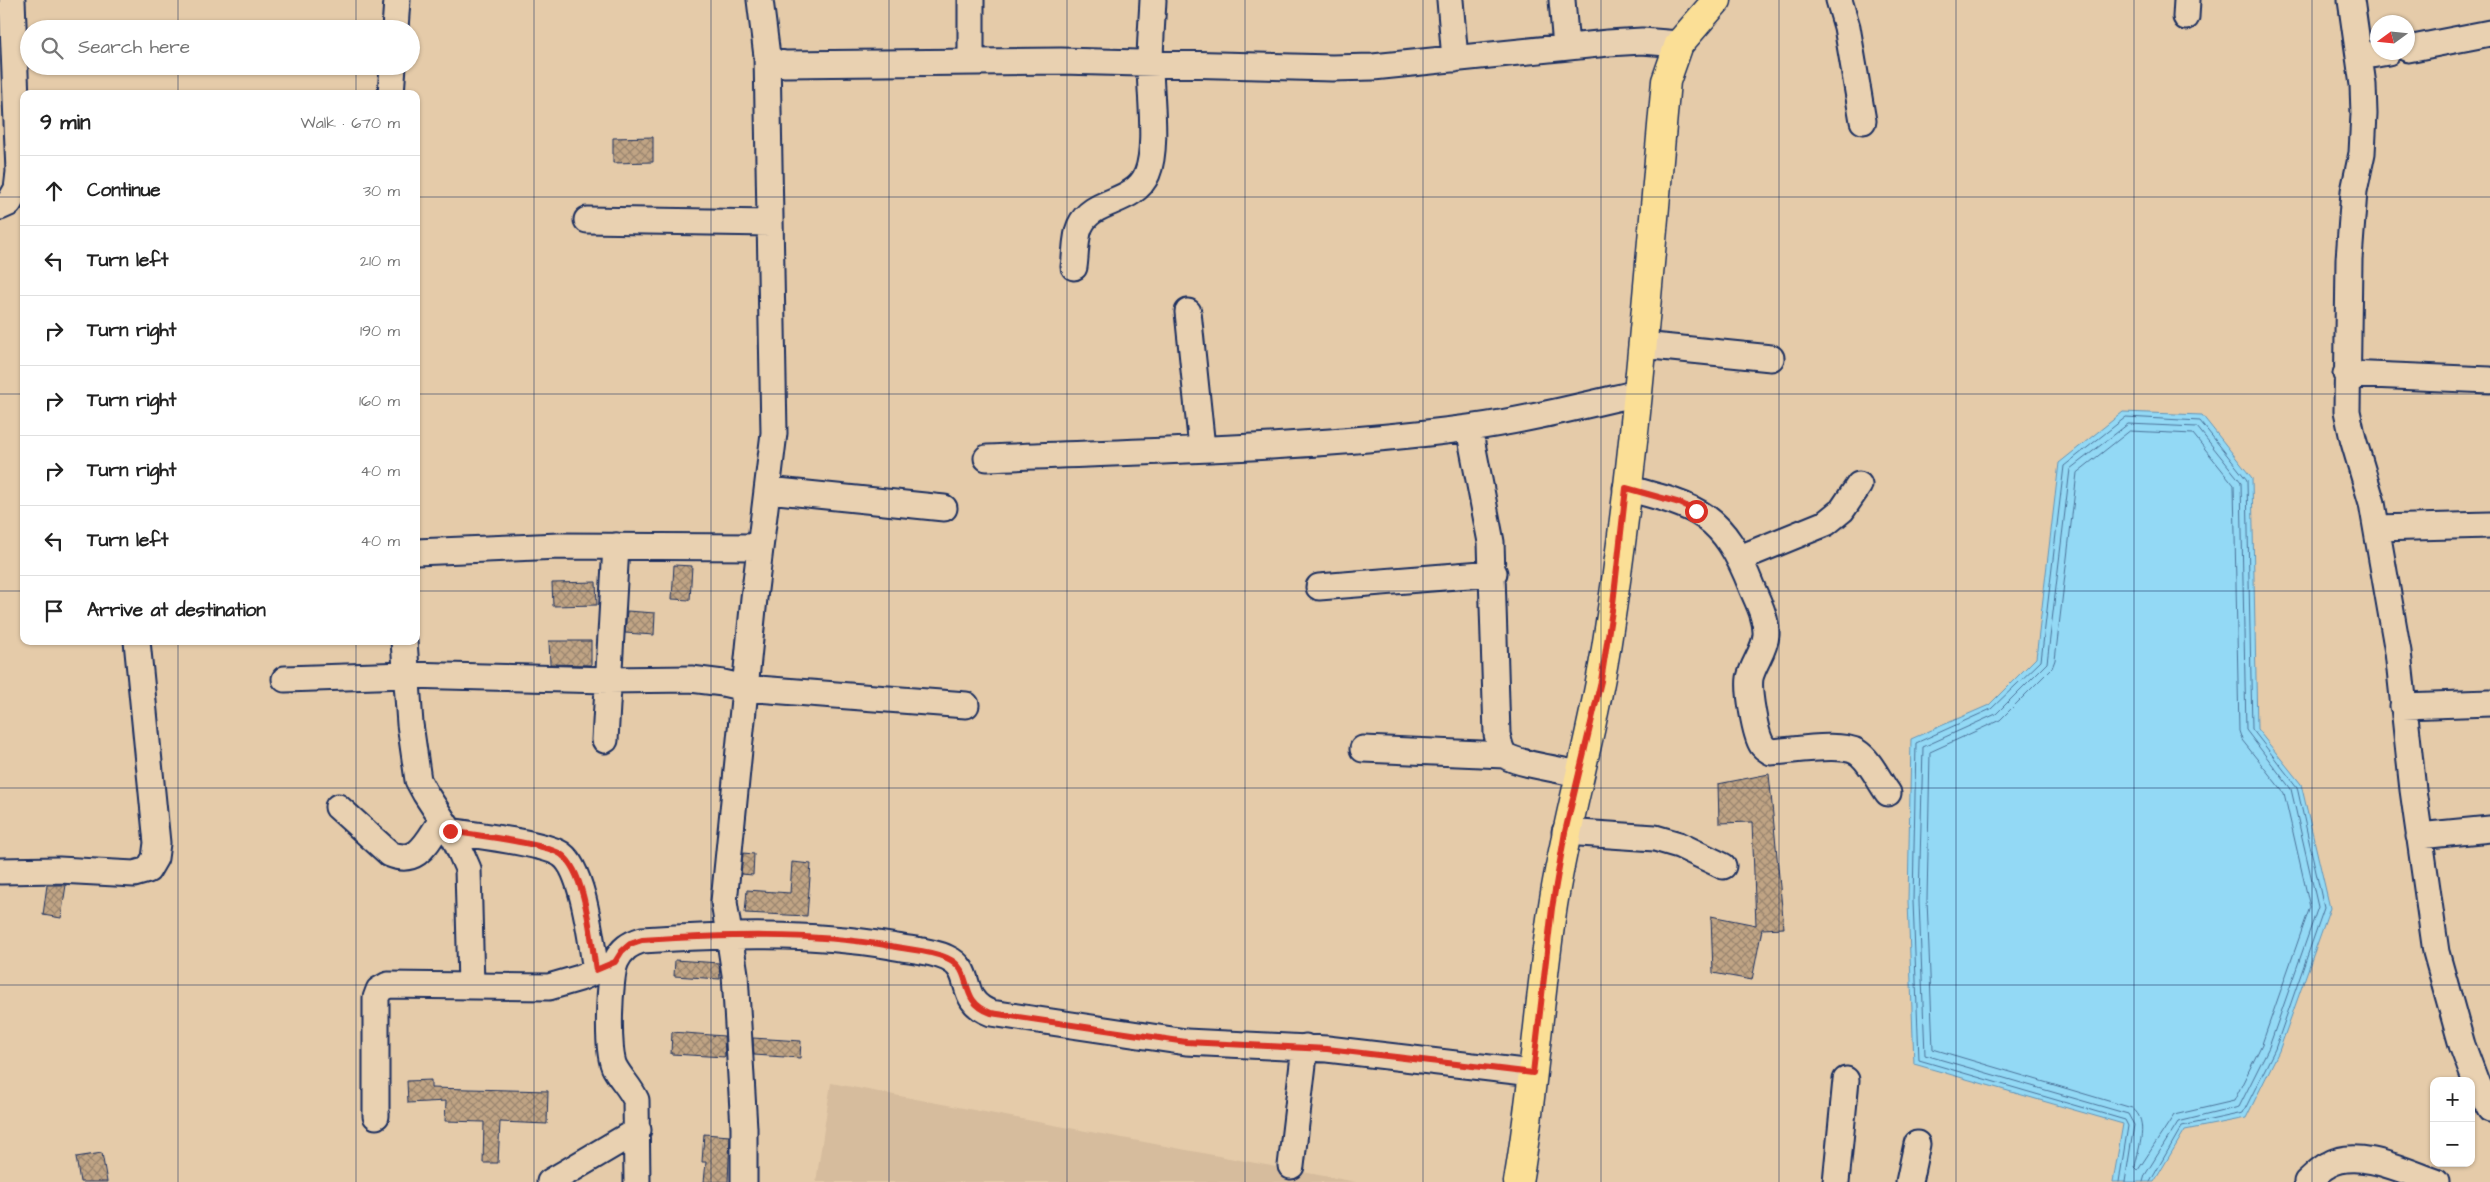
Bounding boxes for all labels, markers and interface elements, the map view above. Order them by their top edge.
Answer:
north arrow [2370,15,2415,60]
search box [20,20,420,75]
icon: search [38,34,66,62]
text: Search here [78,34,190,61]
text: 9 min [40,108,90,137]
text: Walk · 670 m [301,112,400,134]
icon: ahead [40,177,68,205]
text: Continue [87,177,161,204]
text: 30 m [363,180,400,202]
icon: left [40,247,68,275]
text: Turn left [87,247,168,274]
text: 210 m [360,250,400,272]
icon: right [40,317,68,345]
text: Turn right [87,317,176,344]
text: 190 m [360,320,400,342]
icon: right [40,387,68,415]
text: Turn right [87,387,176,414]
text: 160 m [359,390,400,412]
icon: right [40,457,68,485]
text: Turn right [87,457,176,484]
text: 40 m [360,460,400,482]
route start [1685,500,1708,523]
icon: left [40,527,68,555]
text: Turn left [87,527,168,554]
text: 40 m [360,530,400,552]
icon: arrive [40,597,68,625]
text: Arrive at destination [87,597,266,624]
route end [439,820,462,843]
map controls [2430,1077,2475,1167]
button: + [2430,1077,2475,1122]
button: − [2430,1122,2475,1167]

